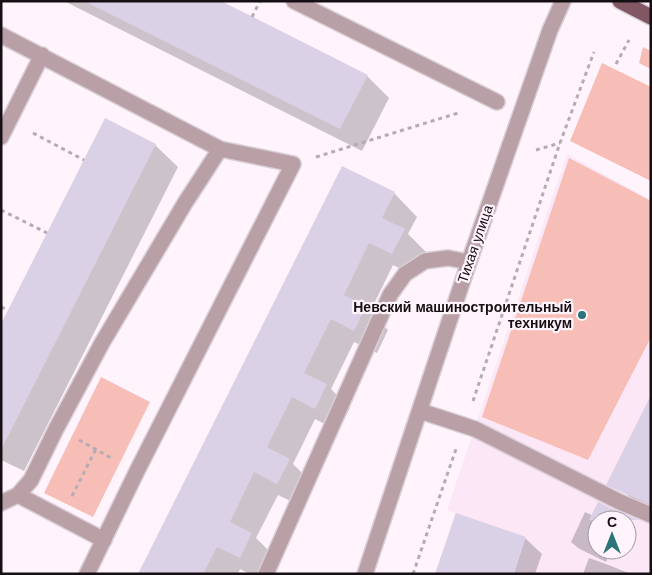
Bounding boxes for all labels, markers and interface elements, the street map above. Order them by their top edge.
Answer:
street label: Тихая улица [454,203,496,285]
place label: Невский машиностроительный техникум [353,299,572,331]
marker: Невский машиностроительный техникум [576,309,588,321]
north arrow [587,510,637,560]
text: С [607,514,617,530]

